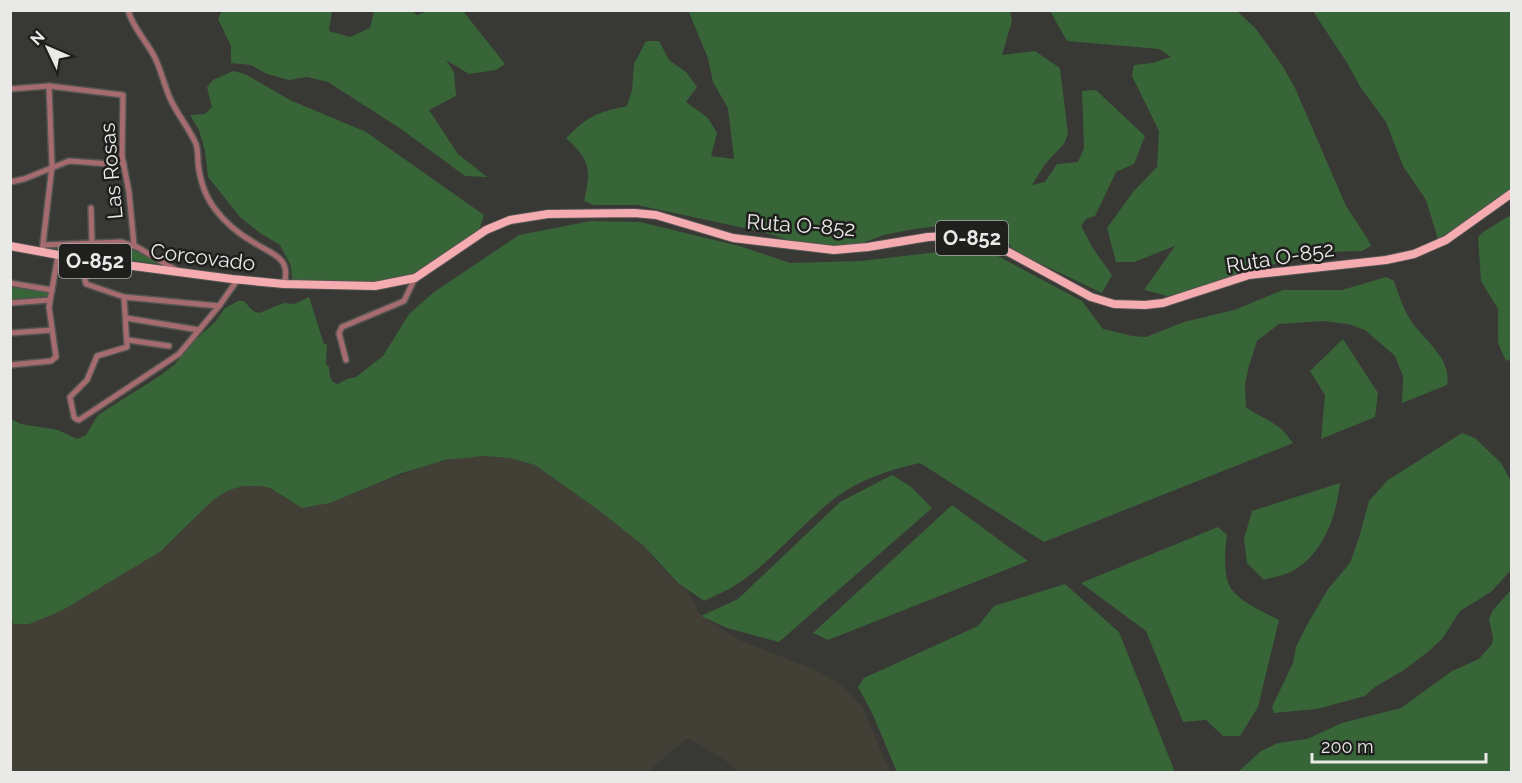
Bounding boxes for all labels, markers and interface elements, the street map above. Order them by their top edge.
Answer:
north arrow [18,18,78,78]
text: N [26,27,49,49]
street label: Las Rosas [94,122,128,220]
street label: Ruta O-852 [746,209,856,241]
road number: O-852 [936,221,1008,255]
street label: Ruta O-852 [1224,236,1336,278]
street label: Corcovado [149,238,257,276]
road number: O-852 [59,244,131,278]
scale bar [1312,726,1486,764]
text: 200 m [1321,736,1374,757]

